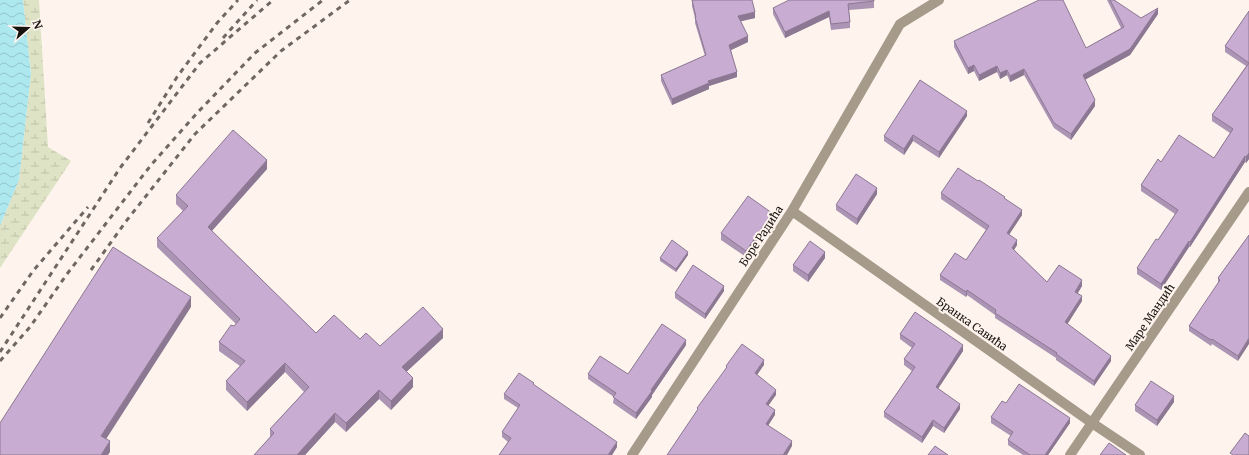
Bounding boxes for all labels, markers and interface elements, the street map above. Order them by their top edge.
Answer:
north arrow [8,8,48,48]
text: N [29,18,46,31]
street label: Боре Радића [736,203,786,269]
street label: Маре Мандић [1122,280,1178,353]
street label: Бранка Савића [934,294,1010,354]

